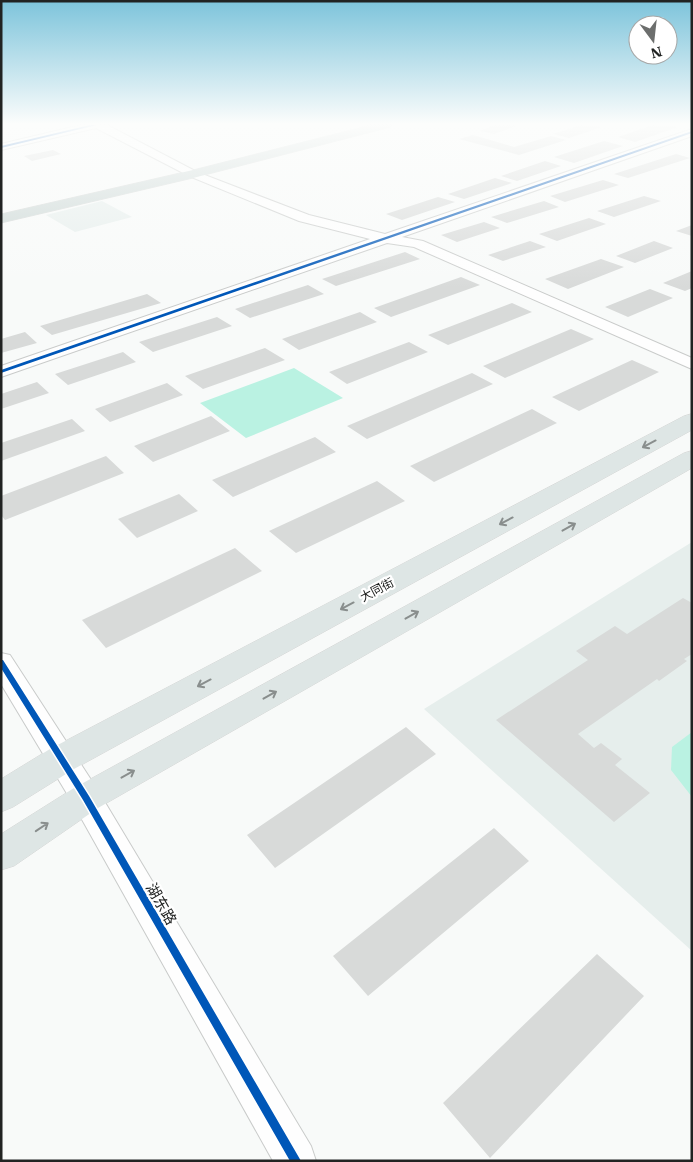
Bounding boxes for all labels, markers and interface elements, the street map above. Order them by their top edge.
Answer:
north arrow [628,15,678,65]
text: N [649,42,664,63]
one-way arrow [642,440,657,449]
one-way arrow [498,516,513,526]
one-way arrow [561,522,575,532]
street label: 大同街 [357,574,396,605]
one-way arrow [340,602,355,611]
one-way arrow [404,610,418,620]
one-way arrow [197,679,212,688]
one-way arrow [262,690,277,699]
one-way arrow [121,769,135,779]
one-way arrow [35,822,49,833]
street label: 湖东路 [142,880,181,928]

